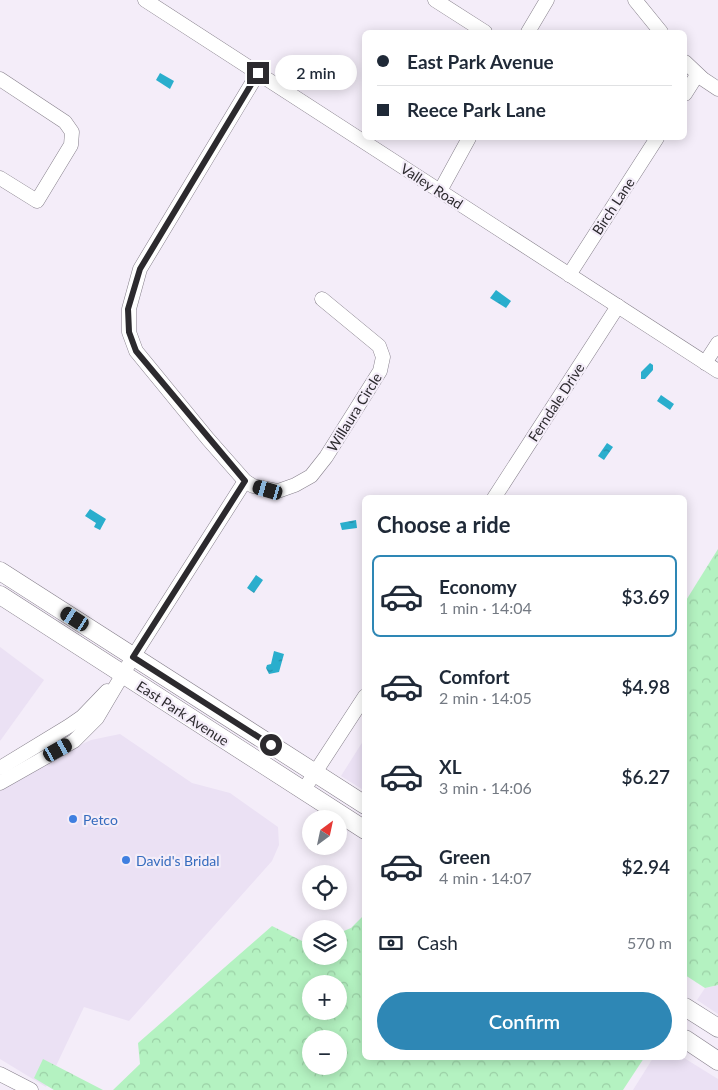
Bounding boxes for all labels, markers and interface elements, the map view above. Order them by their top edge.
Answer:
text: East Park Avenue [407,50,554,73]
callout: 2 min [276,56,358,90]
route end [247,62,269,84]
text: 2 min [296,63,336,82]
text: Reece Park Lane [407,98,546,121]
street label: Valley Road [398,160,466,212]
street label: Birch Lane [588,174,638,238]
street label: Ferndale Drive [524,360,588,444]
street label: Willaura Circle [323,369,385,455]
car [251,479,284,501]
text: Choose a ride [377,511,511,538]
icon: car [379,574,424,619]
text: Economy [439,575,517,598]
text: $3.69 [621,585,670,608]
text: 1 min · 14:04 [439,598,532,617]
car [58,605,91,633]
icon: car [379,664,424,709]
text: Comfort [439,665,510,688]
text: $4.98 [621,675,670,698]
street label: East Park Avenue [134,677,232,749]
text: 2 min · 14:05 [439,688,532,707]
route start [260,734,282,756]
car [41,736,74,764]
icon: car [379,754,424,799]
text: XL [439,755,462,778]
text: $6.27 [621,765,670,788]
text: 3 min · 14:06 [439,778,532,797]
north arrow [302,810,348,855]
map controls [302,810,347,1075]
place label: Petco [83,811,118,828]
marker: Petco [67,813,79,825]
icon: car [379,844,424,889]
text: Green [439,845,490,868]
place label: David's Bridal [136,852,220,869]
marker: David's Bridal [120,854,132,866]
text: $2.94 [621,855,670,878]
button: locate [302,865,347,910]
text: 4 min · 14:07 [439,868,532,887]
button: layers [302,920,347,965]
icon: cash [377,929,405,957]
text: Cash [417,931,458,954]
text: 570 m [627,933,672,952]
button: + [302,975,347,1020]
button: Confirm [377,992,672,1050]
button: − [302,1030,347,1075]

